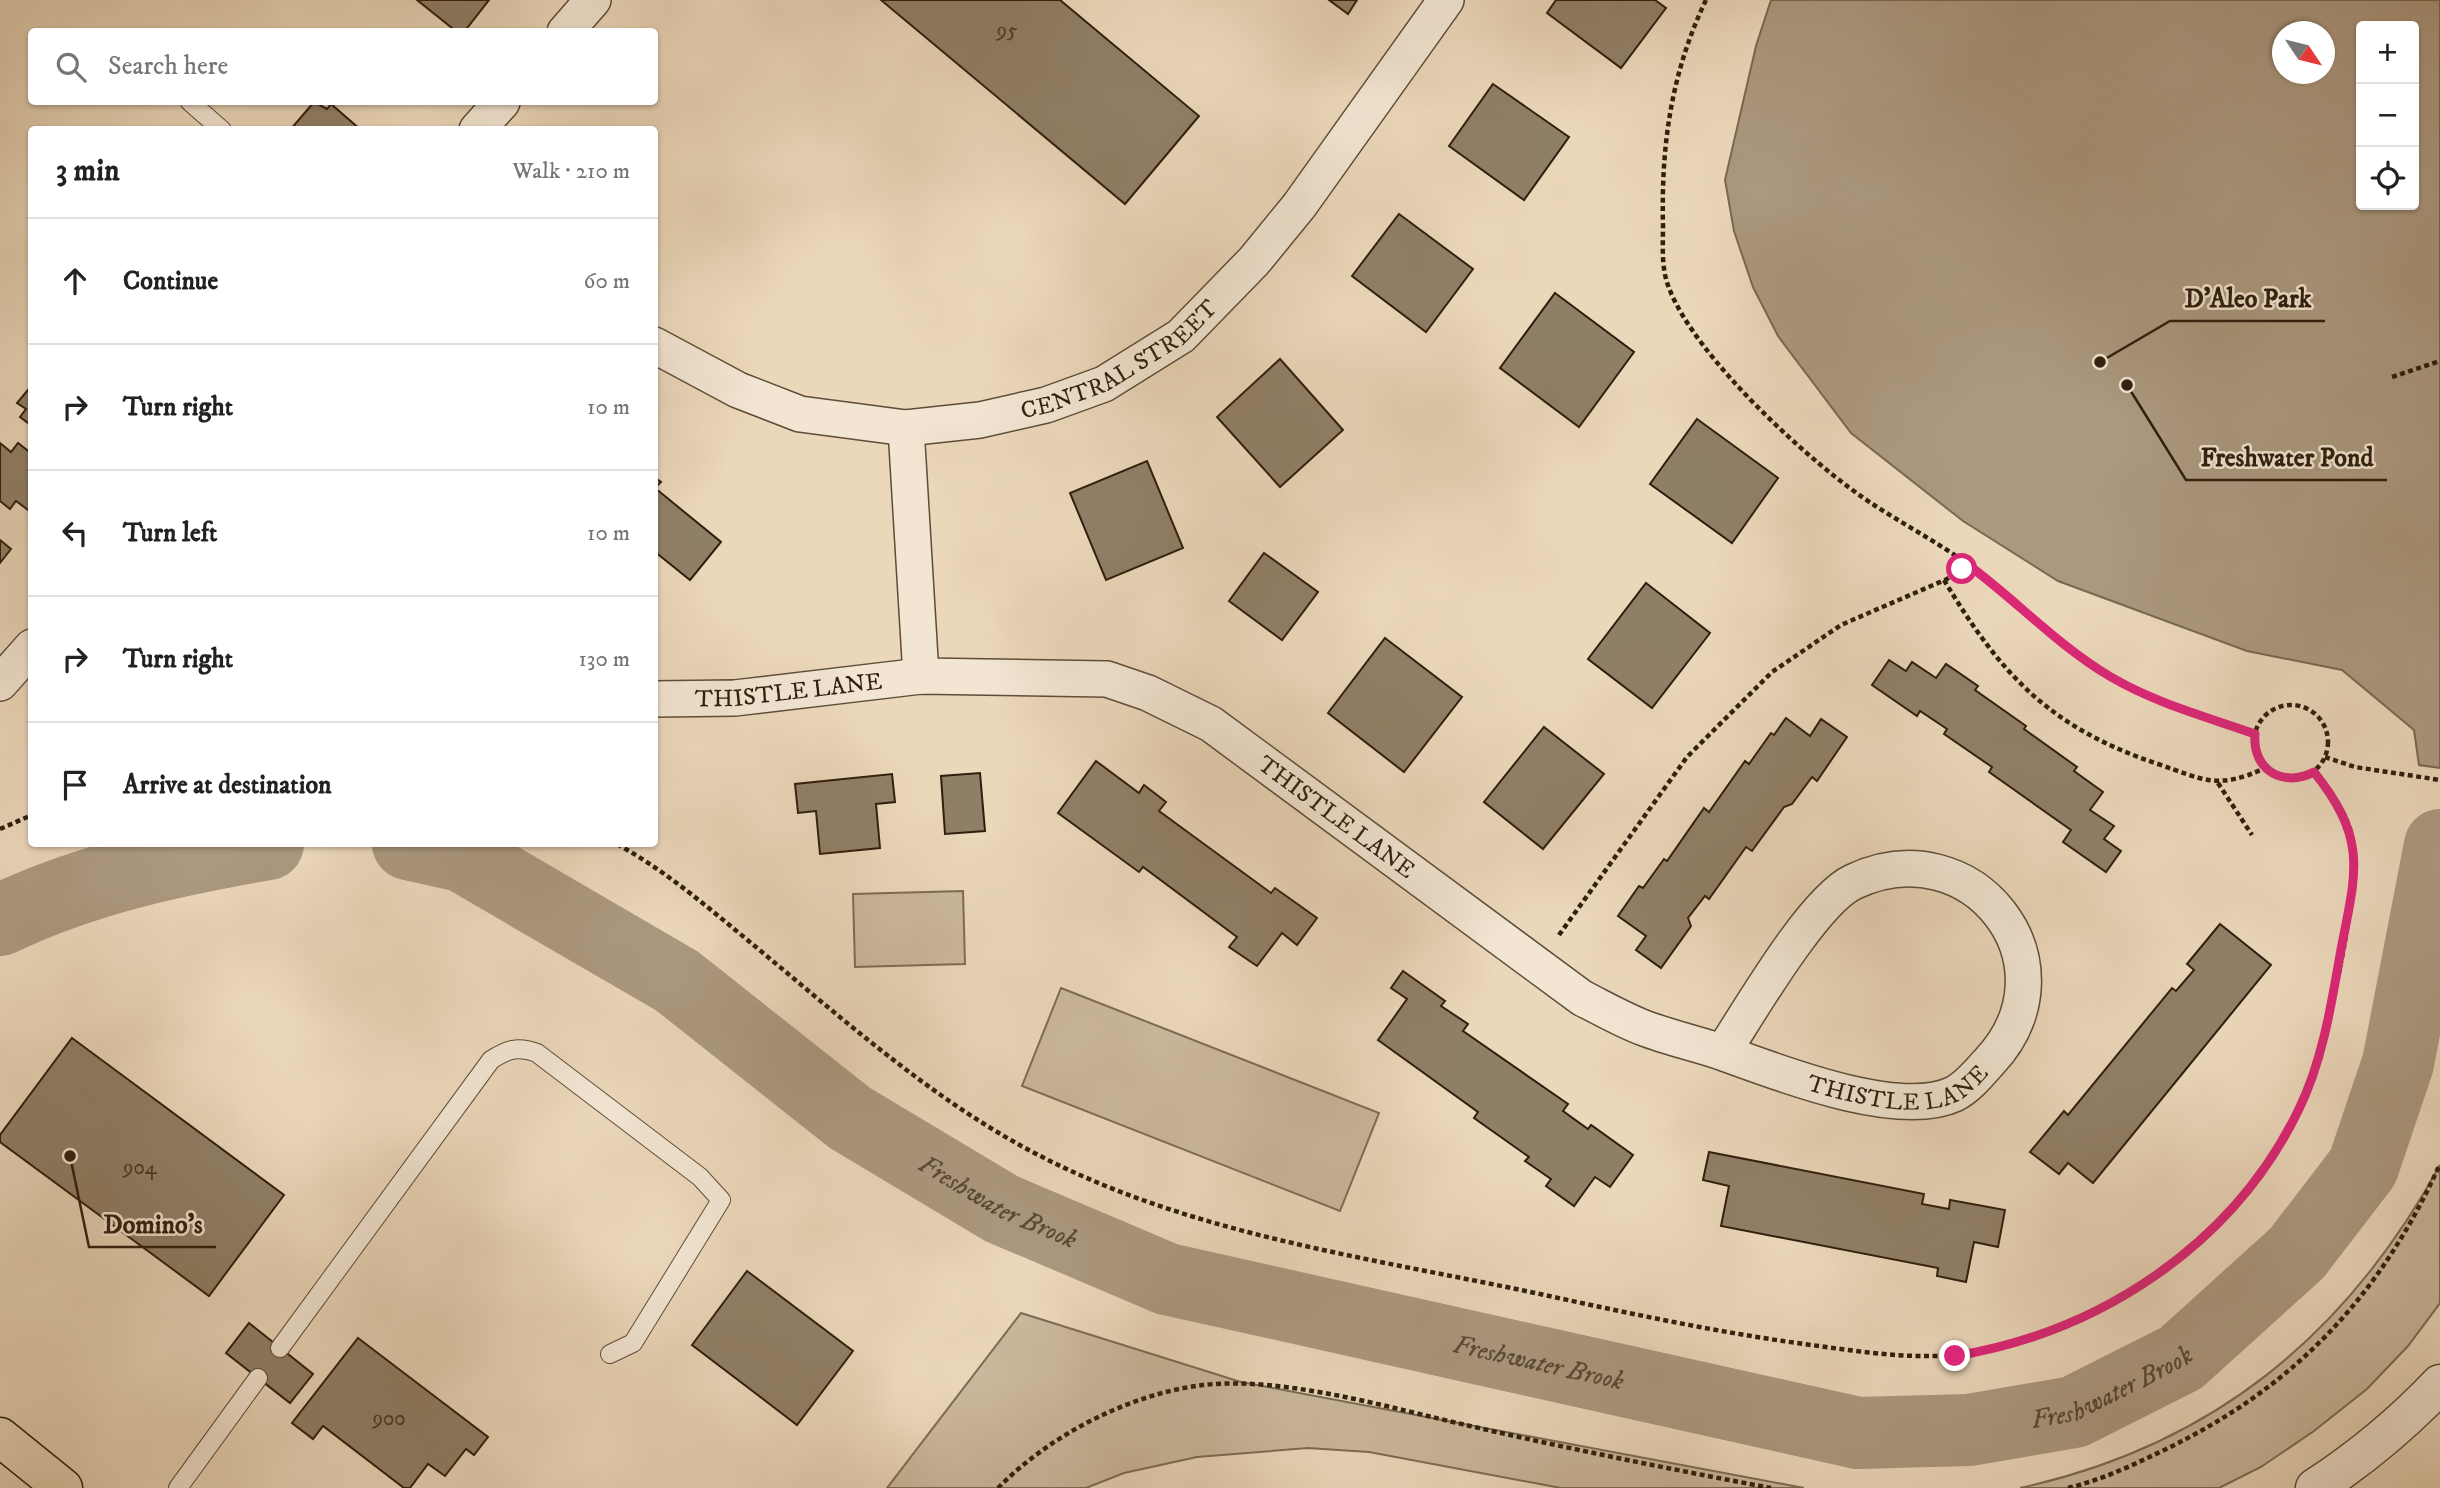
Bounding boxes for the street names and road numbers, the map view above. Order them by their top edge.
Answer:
street label: CENTRAL STREET [1018,294,1224,426]
street label: THISTLE LANE [695,667,884,714]
street label: THISTLE LANE [1251,750,1421,886]
street label: THISTLE LANE [1804,1059,1995,1118]

